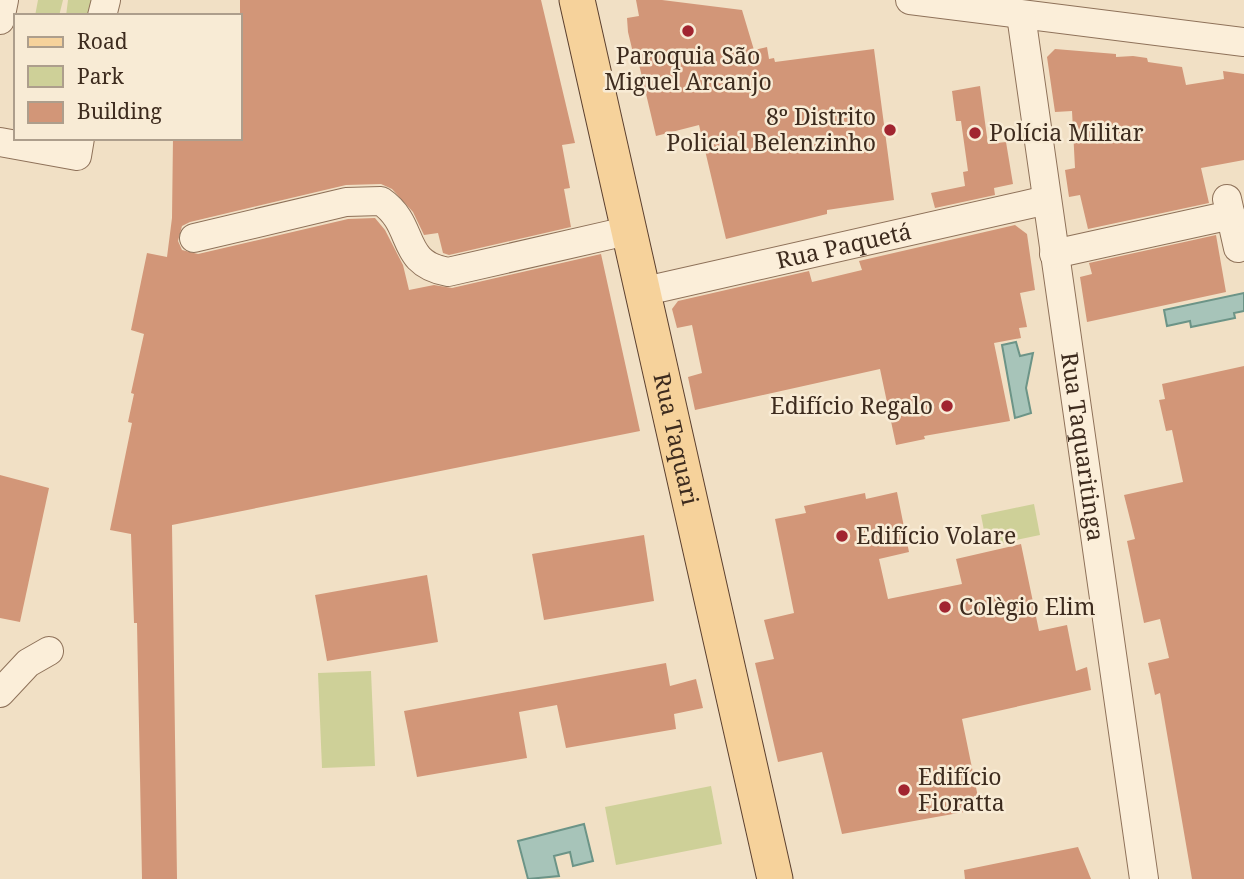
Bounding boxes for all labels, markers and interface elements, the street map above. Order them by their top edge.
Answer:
legend [14,14,242,140]
marker: Paroquia São Miguel Arcanjo [680,23,696,39]
text: Road [77,27,128,55]
place label: Paroquia São Miguel Arcanjo [604,39,772,97]
text: Park [77,62,124,90]
text: Building [77,97,162,125]
place label: 8º Distrito Policial Belenzinho [666,100,876,158]
place label: Polícia Militar [989,116,1144,148]
marker: 8º Distrito Policial Belenzinho [882,122,898,138]
marker: Polícia Militar [967,125,983,141]
street label: Rua Paquetá [773,214,914,276]
street label: Rua Taquaritinga [1054,350,1113,543]
street label: Rua Taquari [646,369,707,509]
place label: Edifício Regalo [770,389,933,421]
marker: Edifício Regalo [939,398,955,414]
place label: Edifício Volare [856,519,1016,551]
marker: Edifício Volare [834,528,850,544]
place label: Colègio Elim [959,590,1096,622]
marker: Colègio Elim [937,599,953,615]
place label: Edifício Fioratta [918,760,1005,818]
marker: Edifício Fioratta [896,782,912,798]

